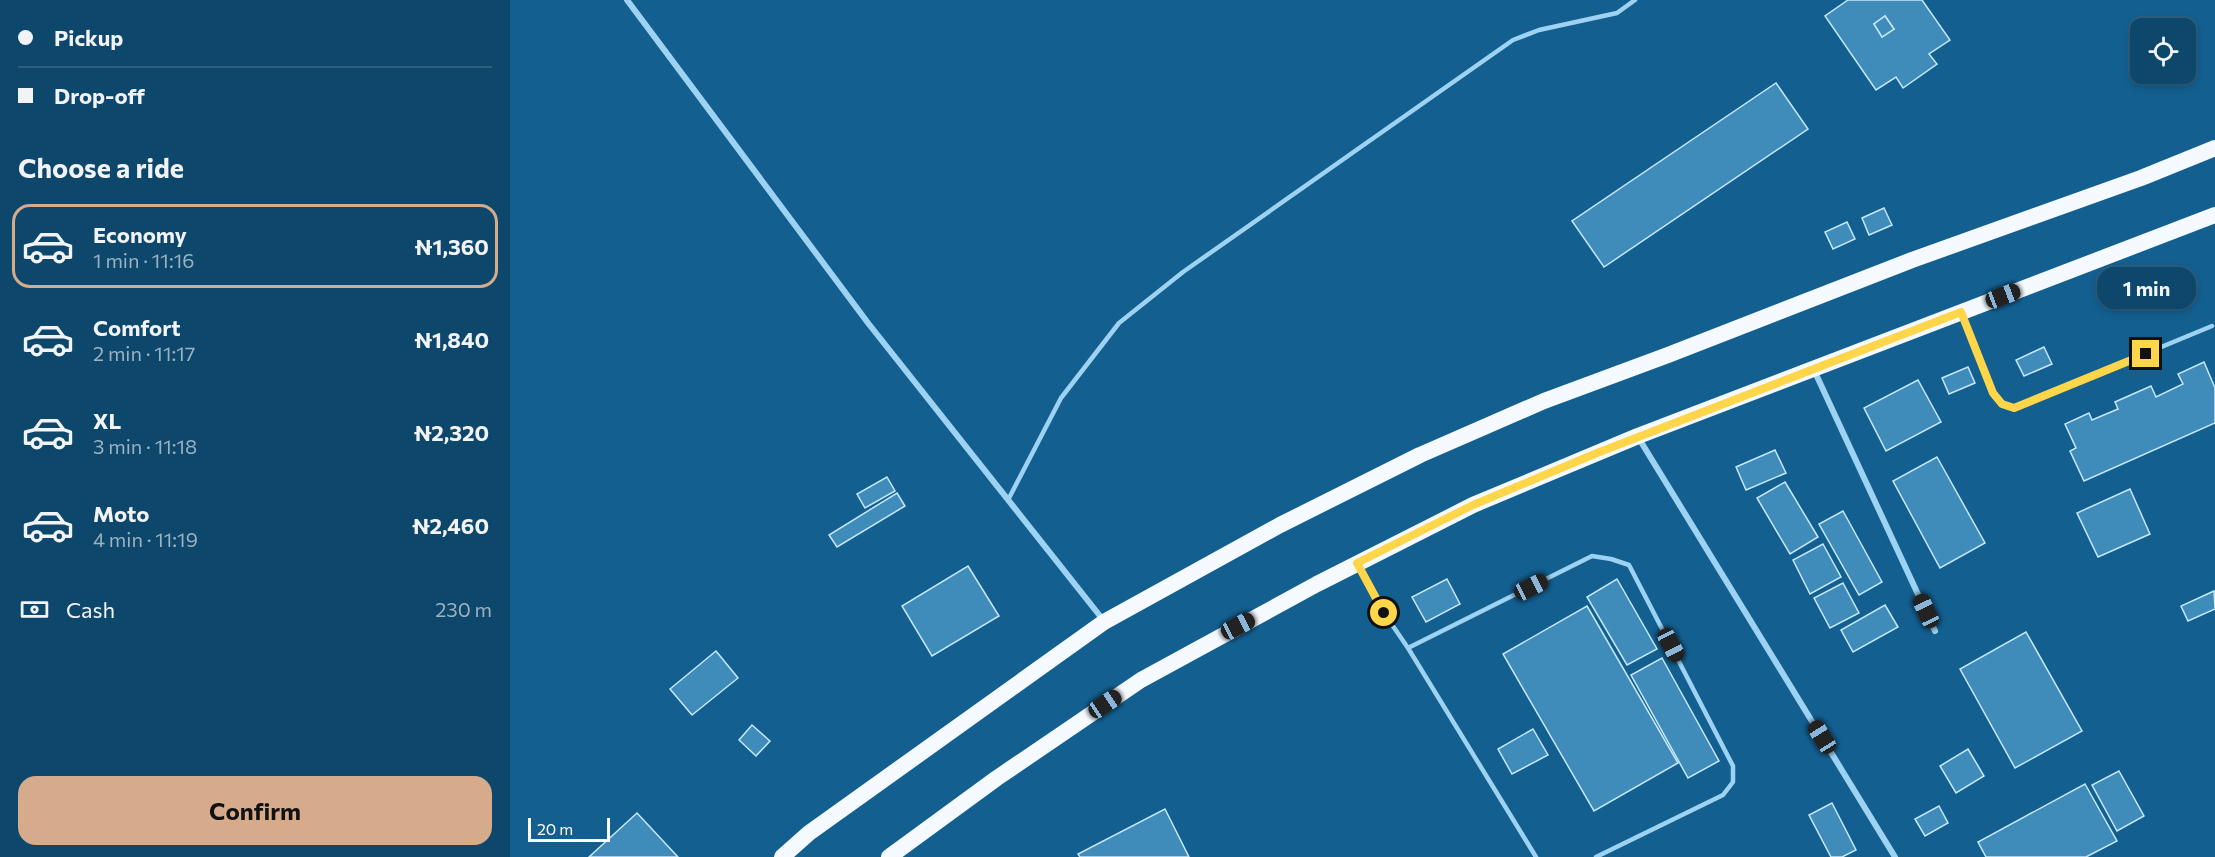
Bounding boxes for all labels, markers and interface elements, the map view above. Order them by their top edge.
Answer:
map controls [2130,18,2196,84]
button: locate [2130,18,2196,84]
text: Pickup [54,24,123,51]
text: Drop-off [54,82,145,109]
text: Choose a ride [18,151,184,184]
icon: car [21,219,75,273]
text: Economy [93,221,187,248]
text: ₦1,360 [414,233,489,260]
text: 1 min · 11:16 [93,248,194,272]
callout: 1 min [2096,267,2196,309]
text: 1 min [2123,276,2170,300]
car [1983,281,2023,311]
icon: car [21,312,75,366]
text: Comfort [93,314,181,341]
text: ₦1,840 [414,326,489,353]
route end [2132,340,2159,367]
text: 2 min · 11:17 [93,341,195,365]
icon: car [21,405,75,459]
text: XL [93,407,121,434]
text: ₦2,320 [414,419,489,446]
text: 3 min · 11:18 [93,434,197,458]
icon: car [21,498,75,552]
text: Moto [93,500,149,527]
text: ₦2,460 [412,512,489,539]
text: 4 min · 11:19 [93,527,198,551]
car [1511,571,1551,603]
car [1910,591,1942,631]
icon: cash [18,593,51,626]
text: Cash [66,596,115,623]
text: 230 m [435,597,492,621]
route start [1370,599,1397,626]
car [1218,610,1258,642]
car [1655,625,1687,665]
car [1085,686,1125,722]
car [1805,717,1839,757]
button: Confirm [18,776,492,845]
scale bar [528,815,610,842]
text: 20 m [537,819,573,838]

